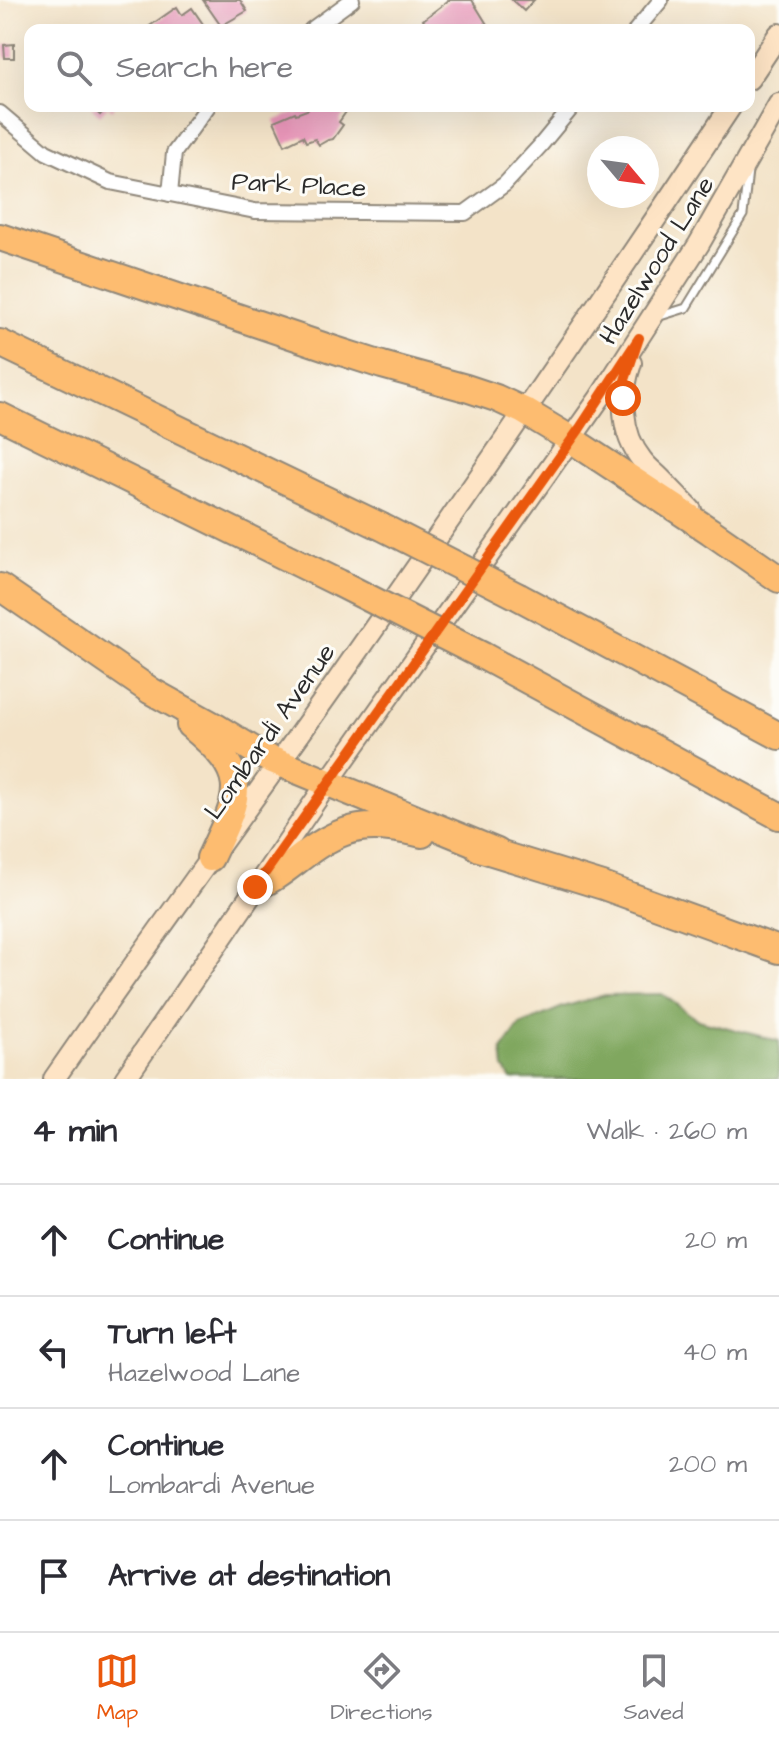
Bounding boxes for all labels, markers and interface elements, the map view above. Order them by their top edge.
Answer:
search box [24,24,755,112]
icon: search [52,46,96,90]
text: Search here [116,47,293,89]
north arrow [587,136,659,208]
street label: Park Place [231,163,367,207]
street label: Hazelwood Lane [591,169,723,352]
route start [605,380,641,416]
street label: Lombardi Avenue [196,636,344,827]
route end [237,869,273,905]
text: 4 min [32,1107,117,1155]
text: Walk · 260 m [587,1113,747,1149]
icon: ahead [32,1218,76,1262]
text: Continue [108,1219,224,1261]
text: 20 m [685,1222,747,1258]
text: Turn left [108,1313,236,1355]
icon: left [32,1330,76,1374]
text: 40 m [682,1334,747,1370]
text: Hazelwood Lane [108,1355,300,1391]
text: Continue [108,1425,224,1467]
icon: ahead [32,1442,76,1486]
text: 200 m [669,1446,747,1482]
text: Lombardi Avenue [108,1467,315,1503]
icon: arrive [32,1554,76,1598]
text: Arrive at destination [108,1555,390,1597]
tab: Map [95,1649,139,1728]
tab: Directions [330,1649,433,1728]
tab: Saved [624,1649,684,1728]

